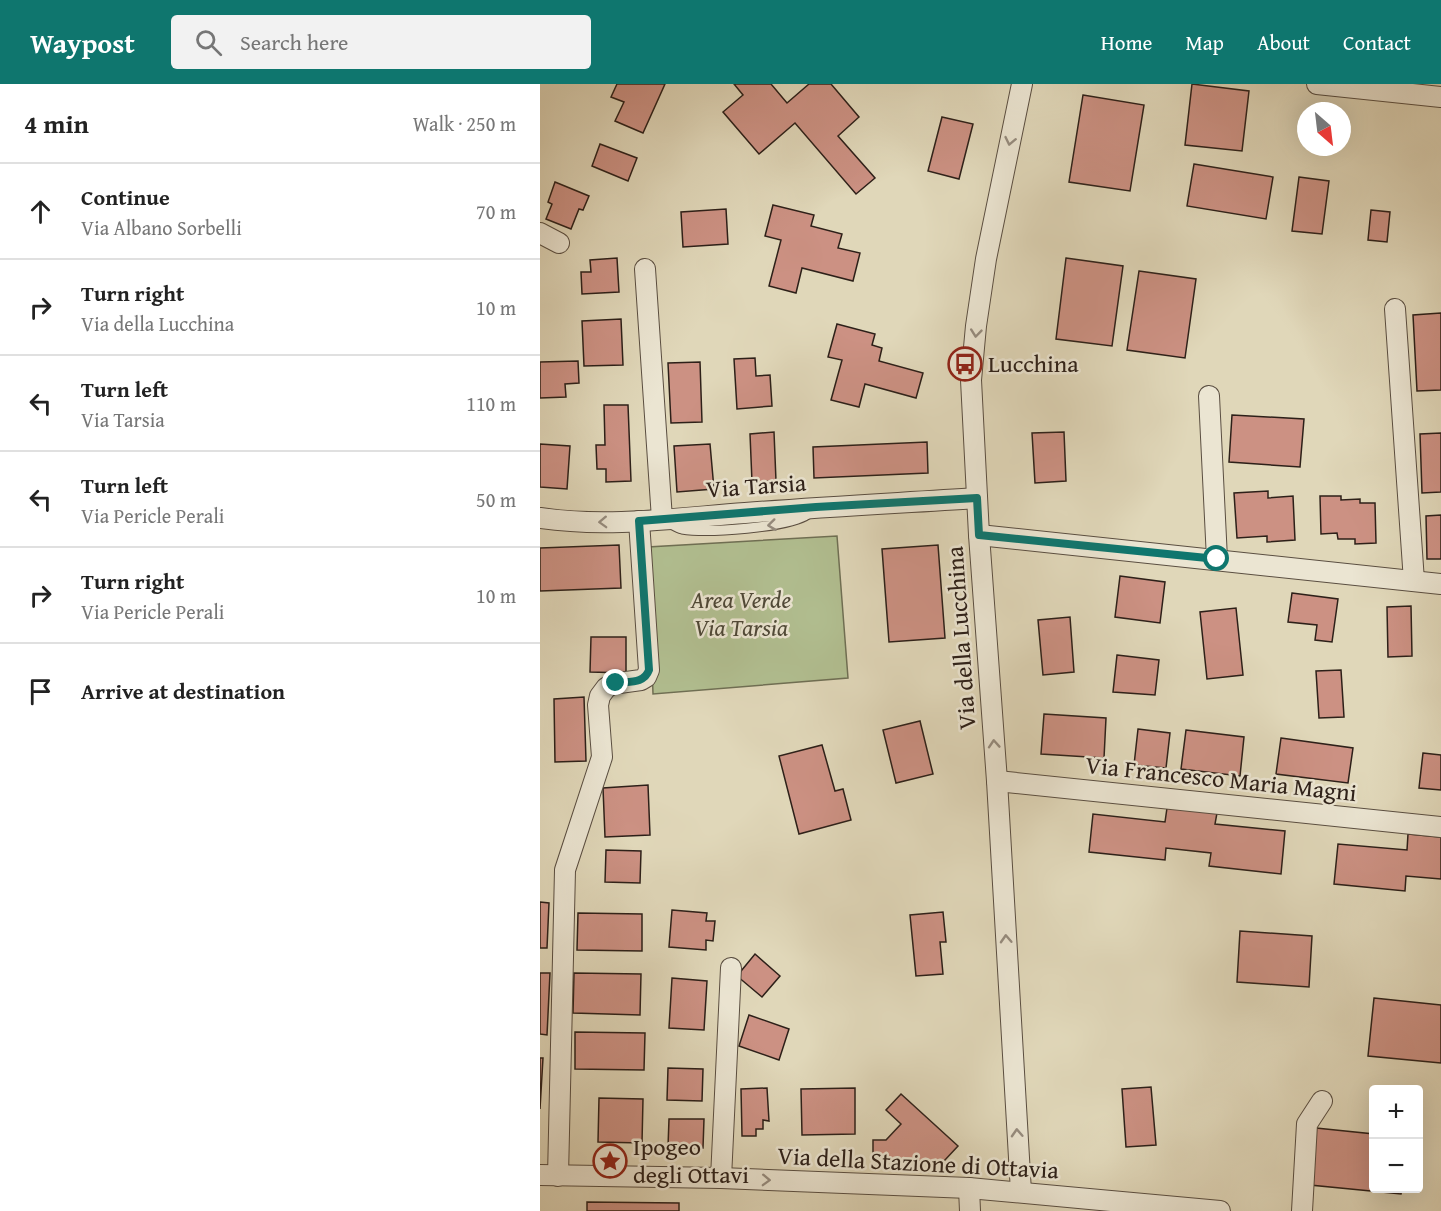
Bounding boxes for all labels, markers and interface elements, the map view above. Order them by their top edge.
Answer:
search box [171,15,591,69]
text: Waypost [30,22,135,63]
icon: search [192,26,225,59]
text: Search here [240,26,348,58]
text: Home [1101,27,1152,58]
text: Map [1185,27,1224,58]
text: About [1257,27,1310,58]
text: Contact [1343,27,1411,58]
north arrow [1297,102,1351,156]
text: 4 min [24,104,89,143]
text: Walk · 250 m [413,109,516,138]
one-way arrow [1004,136,1017,146]
text: Continue [81,181,170,213]
icon: ahead [24,195,57,228]
text: 70 m [476,197,516,226]
text: Via Albano Sorbelli [81,213,242,242]
text: Turn right [81,277,184,309]
icon: right [24,291,57,324]
text: 10 m [476,293,516,322]
text: Via della Lucchina [81,309,234,338]
one-way arrow [970,328,982,338]
bus stop icon: Lucchina [947,346,983,382]
place label: Lucchina [988,346,1079,381]
text: Turn left [81,373,168,405]
icon: left [24,387,57,420]
text: 110 m [466,389,516,418]
text: Via Tarsia [81,405,165,434]
street label: Via Tarsia [705,464,808,506]
text: Turn left [81,469,168,501]
icon: left [24,483,57,516]
text: 50 m [476,485,516,514]
text: Via Pericle Perali [81,501,224,530]
one-way arrow [599,516,608,528]
one-way arrow [768,518,777,530]
street label: Via della Lucchina [937,544,984,731]
route start [1203,545,1229,571]
text: Turn right [81,565,184,597]
icon: right [24,579,57,612]
text: 10 m [476,581,516,610]
park label: Area Verde Via Tarsia [690,582,791,645]
text: Via Pericle Perali [81,597,224,626]
route end [602,669,628,695]
icon: arrive [24,675,57,708]
text: Arrive at destination [81,675,285,707]
one-way arrow [988,739,1001,748]
street label: Via Francesco Maria Magni [1084,747,1359,810]
one-way arrow [999,934,1012,943]
map controls [1369,1085,1423,1193]
button: + [1369,1085,1423,1139]
place label: Ipogeo degli Ottavi [633,1129,749,1192]
one-way arrow [1011,1129,1024,1138]
street label: Via della Stazione di Ottavia [776,1138,1060,1187]
button: − [1369,1139,1423,1193]
place icon: Ipogeo degli Ottavi [592,1143,628,1179]
one-way arrow [762,1174,771,1187]

